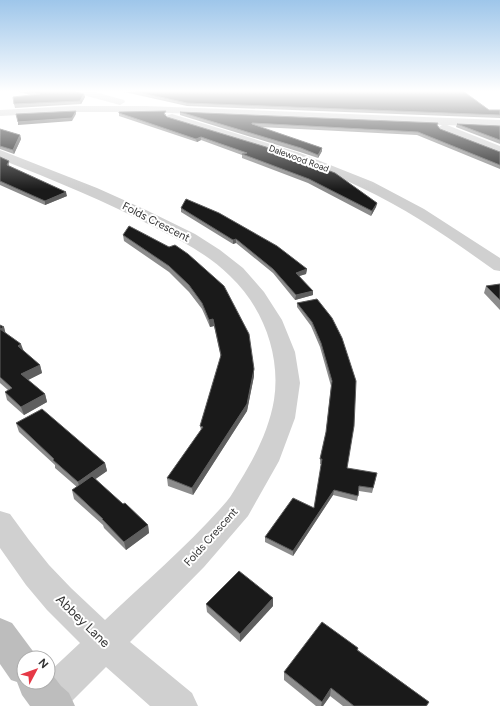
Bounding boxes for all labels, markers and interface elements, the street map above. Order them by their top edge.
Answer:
street label: Dalewood Road [267,142,331,174]
street label: Folds Crescent [120,199,192,245]
street label: Folds Crescent [181,505,241,569]
street label: Abbey Lane [53,592,113,650]
north arrow [16,650,56,690]
text: N [35,656,51,671]

